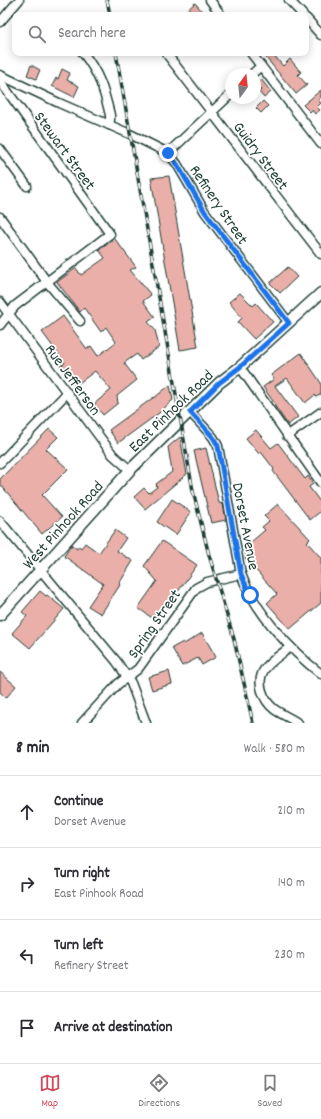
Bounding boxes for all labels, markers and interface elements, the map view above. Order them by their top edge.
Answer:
search box [12,12,309,56]
icon: search [26,23,48,45]
text: Search here [58,23,126,45]
north arrow [225,68,261,104]
street label: Stewart Street [28,107,100,196]
street label: Guidry Street [227,117,293,196]
route end [159,144,177,162]
street label: Refinery Street [183,161,253,250]
street label: Rue Jefferson [38,340,106,421]
street label: East Pinhook Road [124,365,219,458]
street label: West Pinhook Road [18,476,110,575]
street label: Dorset Avenue [225,481,264,572]
street label: Spring Street [123,585,188,664]
route start [241,586,259,604]
text: 8 min [16,737,49,761]
text: Walk · 580 m [244,740,305,759]
text: Continue [54,791,103,813]
icon: ahead [16,801,38,823]
text: 210 m [277,802,305,821]
text: Dorset Avenue [54,813,126,832]
text: Turn right [54,863,110,885]
icon: right [16,873,38,895]
text: 140 m [278,874,305,893]
text: East Pinhook Road [54,885,144,904]
text: Turn left [54,935,103,957]
icon: left [16,945,38,967]
text: 230 m [275,946,305,965]
text: Refinery Street [54,957,128,976]
icon: arrive [16,1017,38,1039]
text: Arrive at destination [54,1017,172,1039]
tab: Map [39,1072,61,1112]
tab: Directions [138,1072,180,1112]
tab: Saved [258,1072,282,1112]

